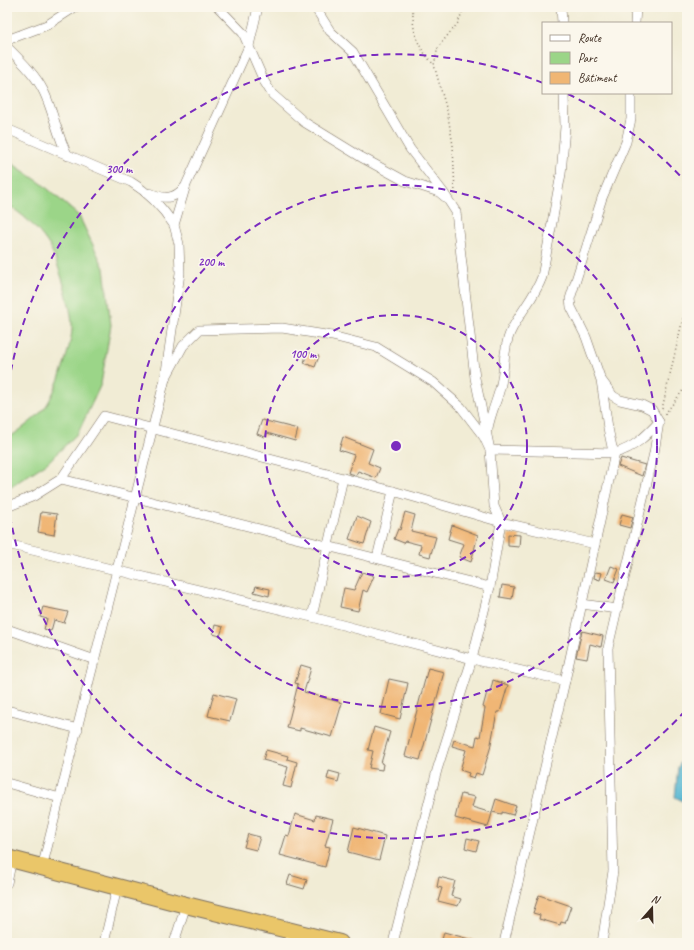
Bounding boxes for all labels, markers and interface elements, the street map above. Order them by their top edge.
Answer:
legend [542,22,672,94]
text: Route [578,30,602,46]
text: Parc [578,50,598,66]
text: Bâtiment [578,70,617,86]
text: 300 m [106,161,133,177]
text: 200 m [198,254,225,270]
text: 100 m [290,346,317,362]
centre of rings [389,439,403,453]
north arrow [632,888,672,928]
text: N [650,891,663,907]

